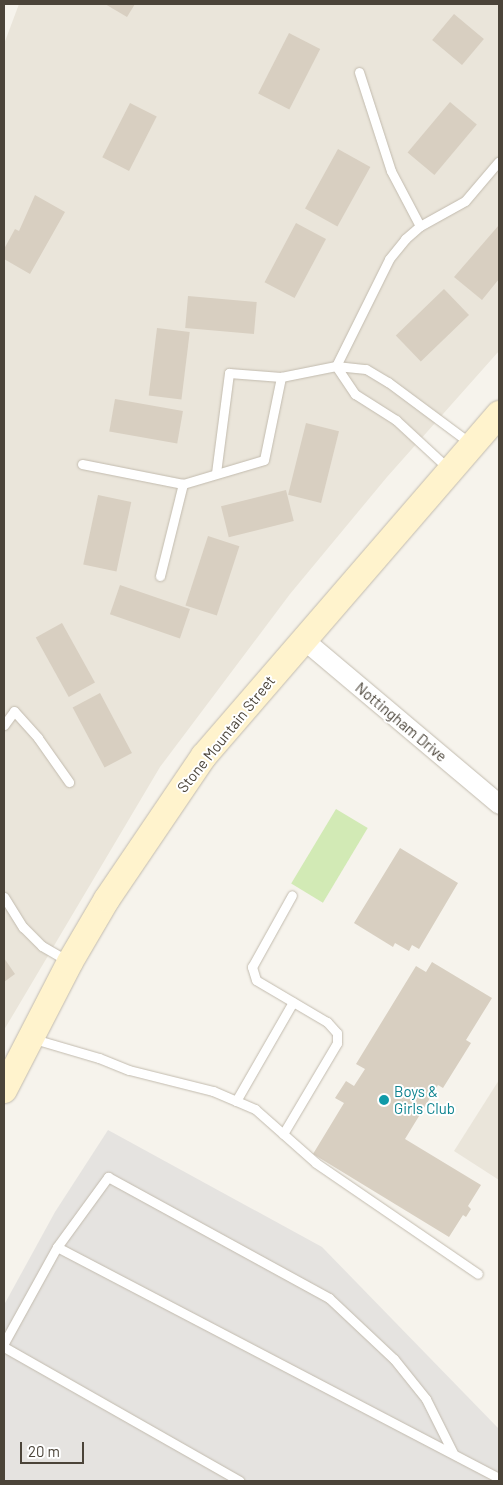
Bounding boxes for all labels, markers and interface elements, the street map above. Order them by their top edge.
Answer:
street label: Stone Mountain Street [173,672,279,796]
street label: Nottingham Drive [352,679,450,765]
place label: Boys & Girls Club [394,1082,455,1117]
marker: Boys & Girls Club [378,1094,390,1106]
scale bar [22,1432,86,1464]
text: 20 m [28,1442,60,1460]

